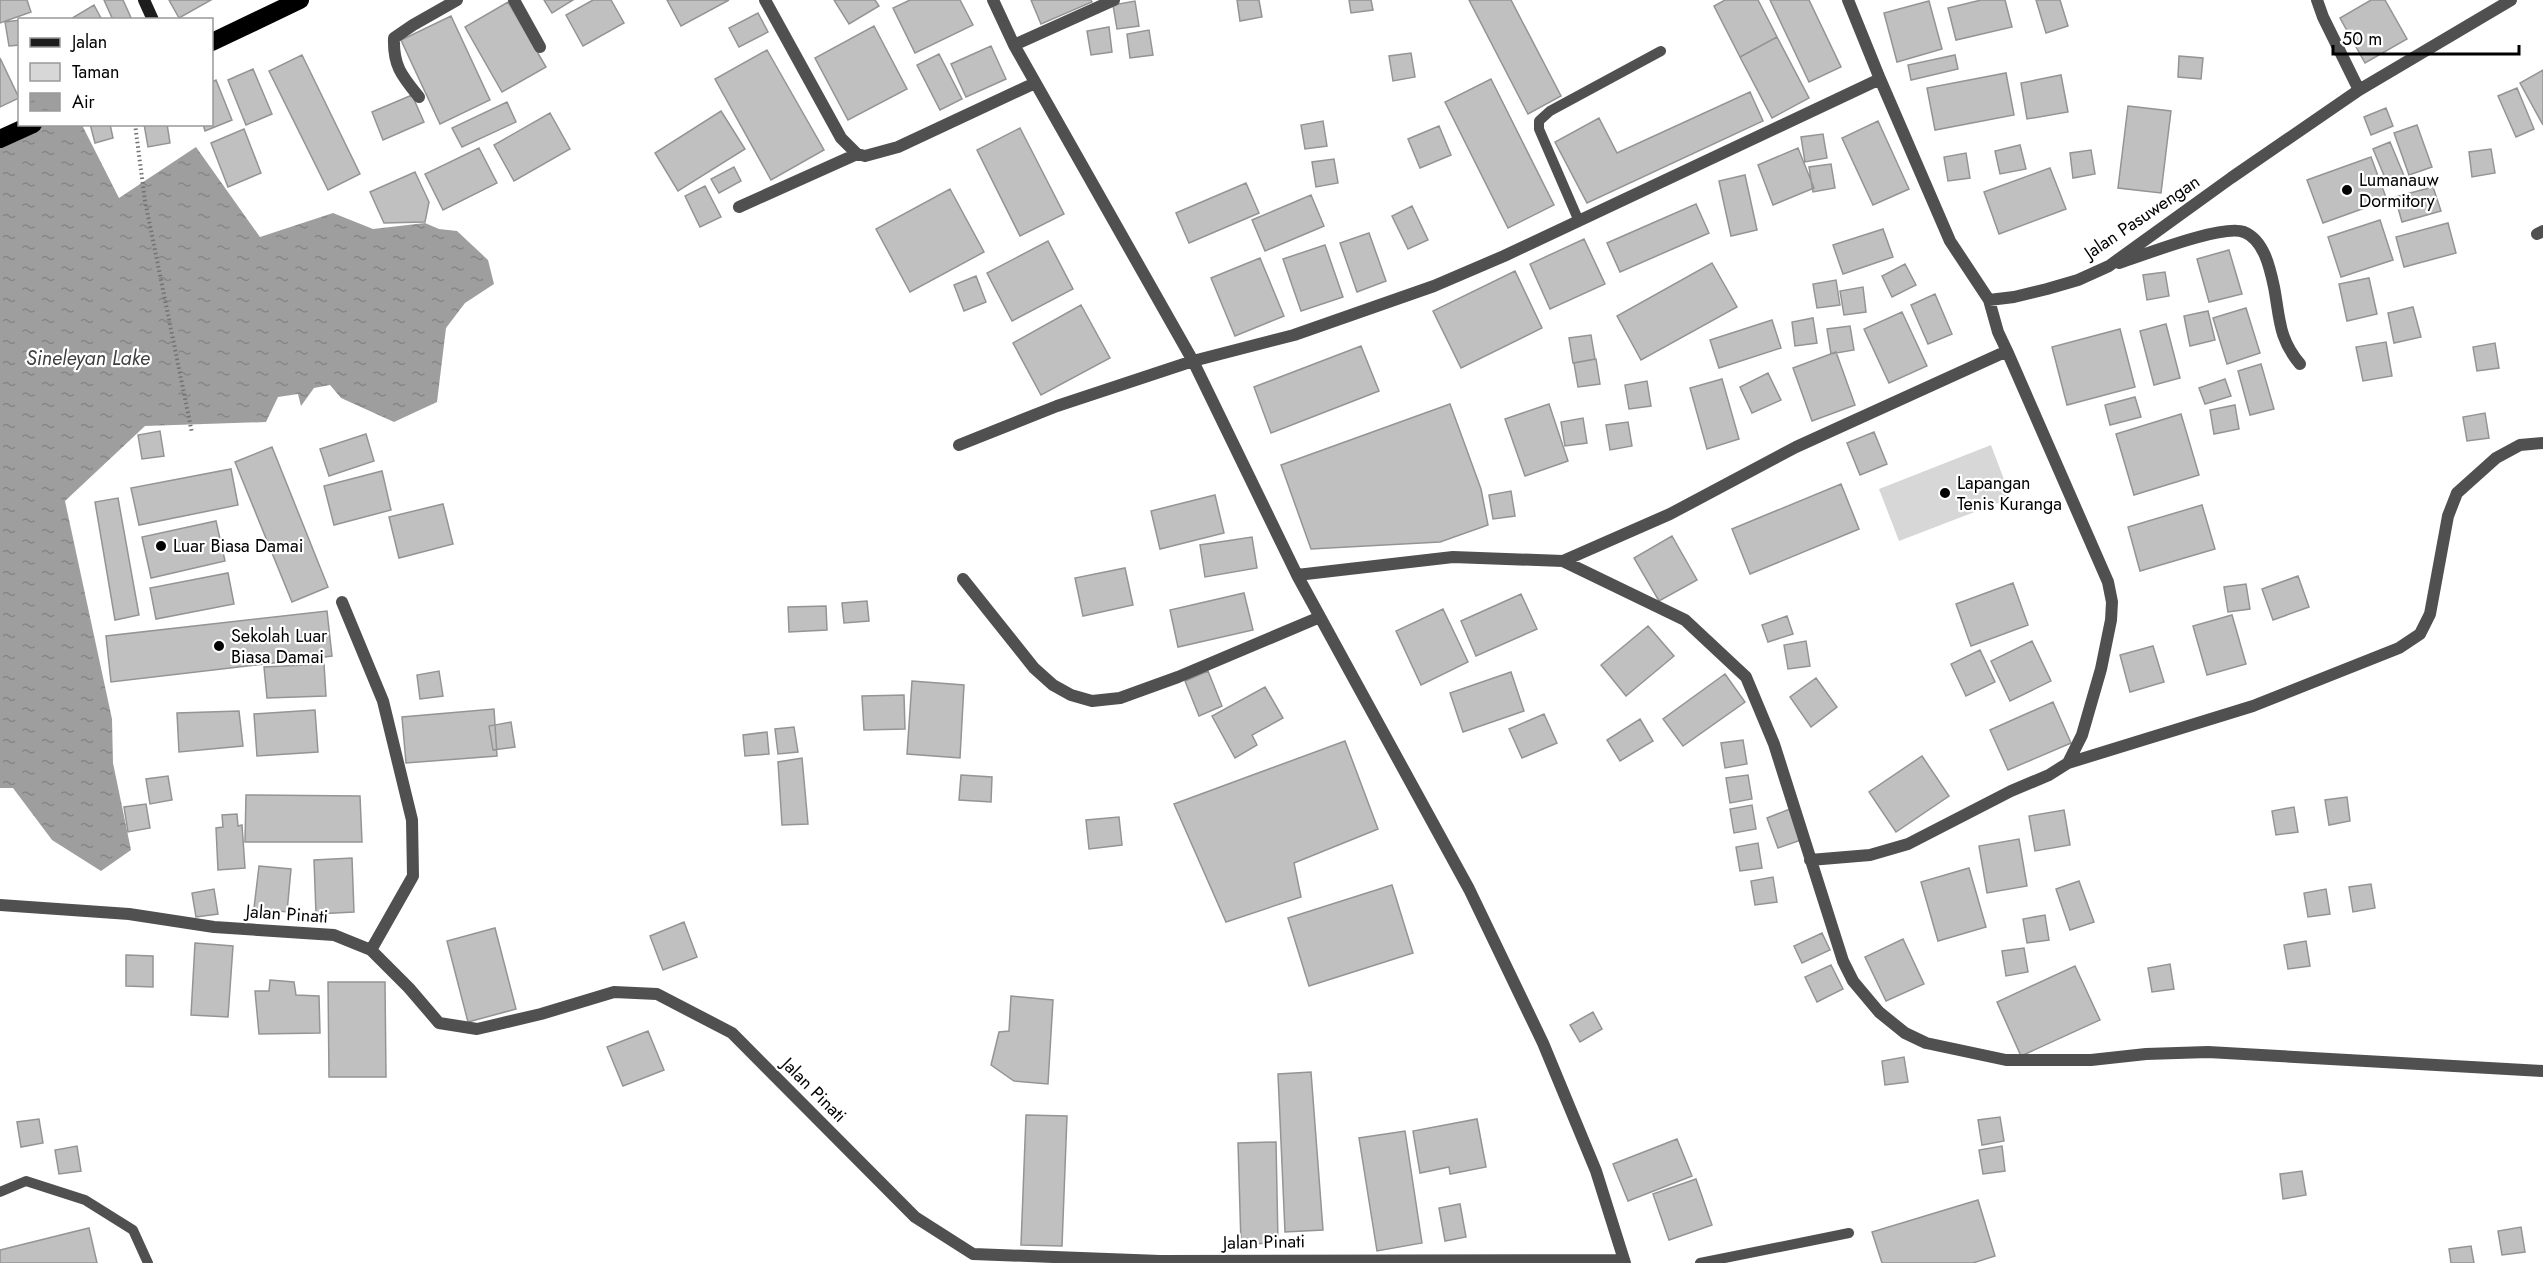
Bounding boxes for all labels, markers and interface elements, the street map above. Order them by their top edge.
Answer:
legend [18,18,213,126]
scale bar [2333,18,2519,56]
text: 50 m [2342,26,2382,52]
text: Jalan [70,29,107,55]
text: Taman [72,59,119,85]
text: Air [72,89,96,115]
place label: Lumanauw Dormitory [2359,167,2439,214]
street label: Jalan Pasuwengan [2077,169,2205,266]
marker: Lumanauw Dormitory [2340,183,2354,197]
water label: Sineleyan Lake [26,344,150,373]
place label: Lapangan Tenis Kuranga [1957,470,2062,517]
marker: Lapangan Tenis Kuranga [1938,486,1952,500]
place label: Luar Biasa Damai [173,533,303,559]
marker: Luar Biasa Damai [154,539,168,553]
place label: Sekolah Luar Biasa Damai [231,623,328,670]
marker: Sekolah Luar Biasa Damai [212,639,226,653]
street label: Jalan Pinati [243,898,329,930]
street label: Jalan Pinati [774,1050,852,1128]
street label: Jalan Pinati [1221,1228,1305,1256]

